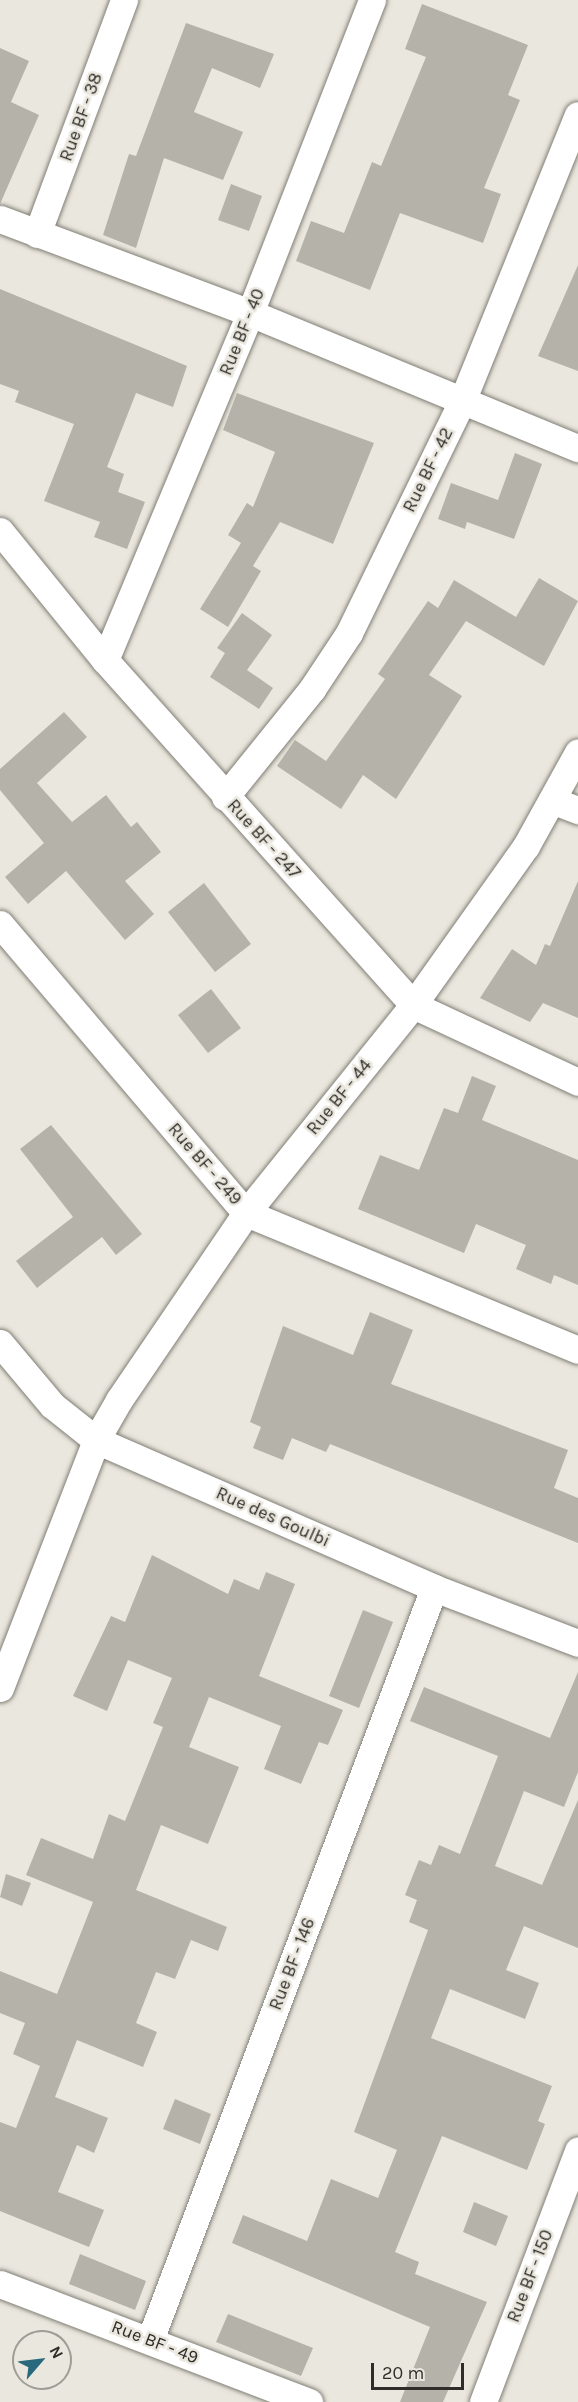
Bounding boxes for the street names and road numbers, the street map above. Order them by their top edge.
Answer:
street label: Rue BF - 38 [55,70,107,164]
street label: Rue BF - 40 [215,285,269,379]
street label: Rue BF - 42 [398,424,458,516]
street label: Rue BF - 247 [223,795,305,883]
street label: Rue BF - 44 [302,1055,376,1139]
street label: Rue BF - 249 [163,1119,247,1209]
street label: Rue des Goulbi [213,1482,333,1552]
street label: Rue BF - 146 [265,1915,319,2013]
street label: Rue BF - 150 [502,2227,558,2325]
street label: Rue BF - 49 [108,2316,202,2368]

